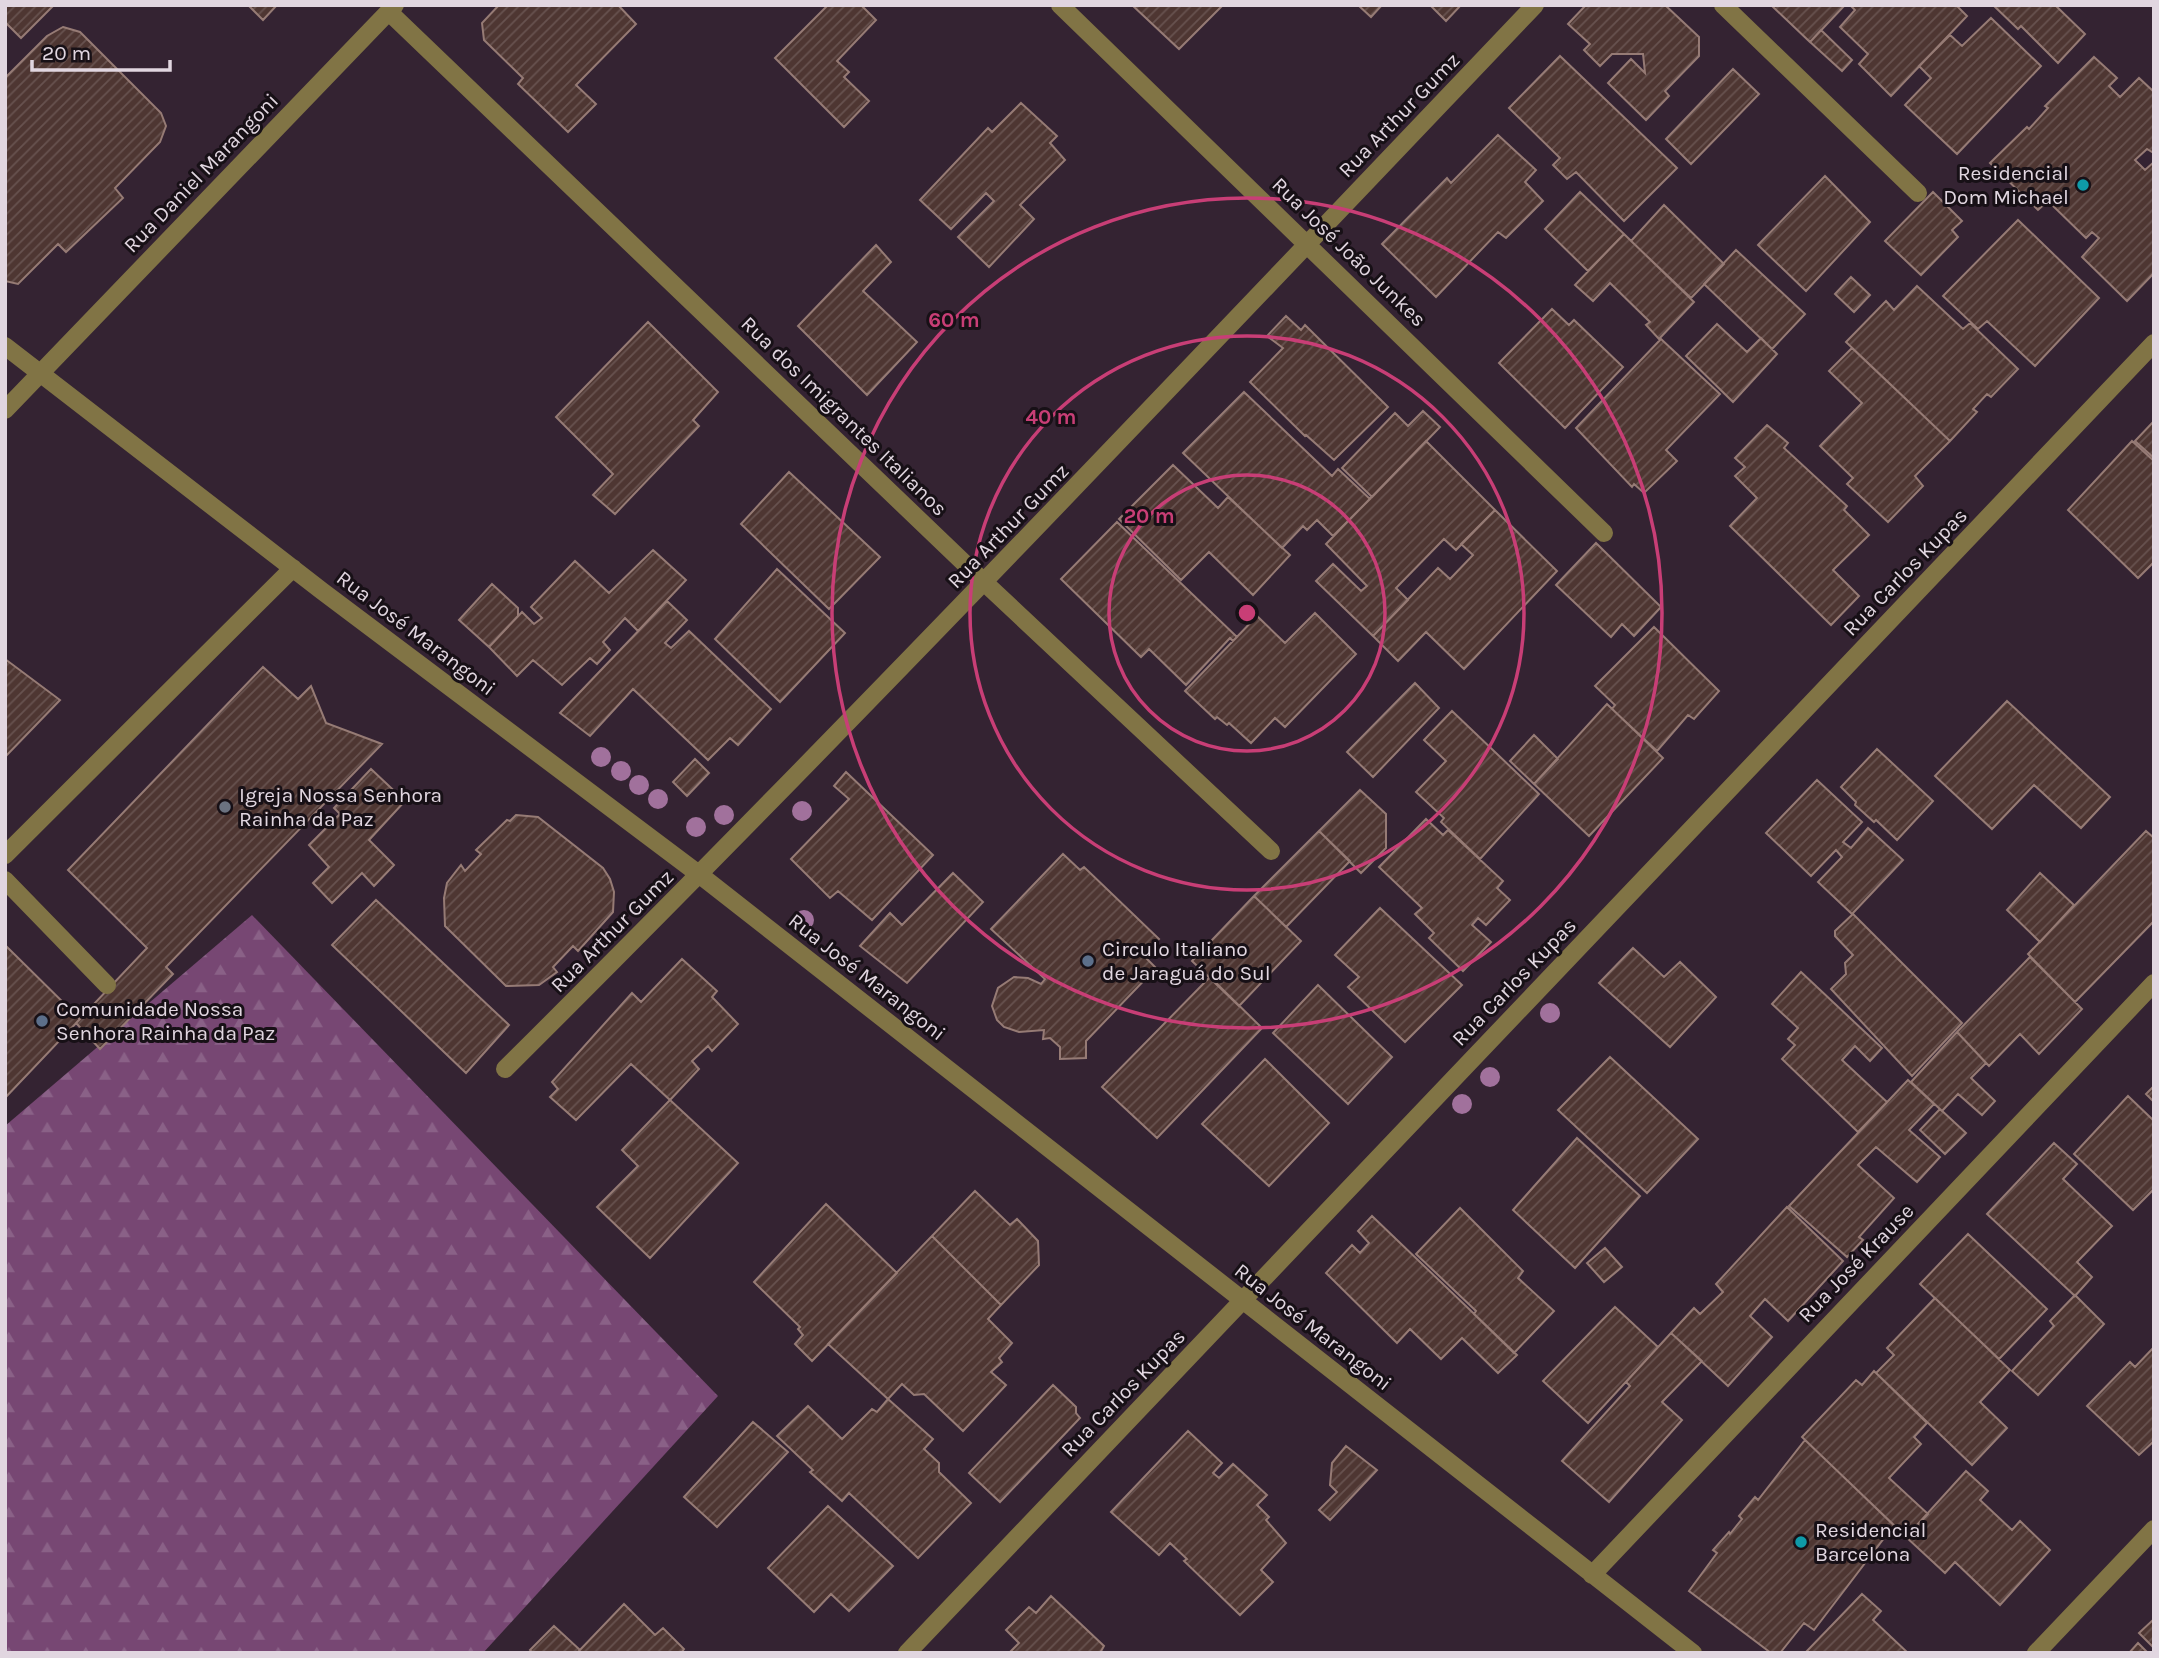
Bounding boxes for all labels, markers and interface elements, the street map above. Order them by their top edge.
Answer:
scale bar [32,28,170,72]
text: 20 m [42,41,91,65]
street label: Rua Arthur Gumz [1334,48,1464,182]
street label: Rua Daniel Marangoni [119,89,283,257]
place label: Residencial Dom Michael [1943,161,2069,209]
street label: Rua José João Junkes [1267,172,1431,332]
marker: Residencial Dom Michael [2075,177,2091,193]
text: 60 m [928,308,980,332]
street label: Rua dos Imigrantes Italianos [736,311,952,521]
text: 40 m [1025,405,1077,429]
street label: Rua Arthur Gumz [943,459,1073,593]
street label: Rua Carlos Kupas [1838,503,1972,641]
text: 20 m [1123,504,1175,528]
street label: Rua José Marangoni [332,566,500,700]
centre of rings [1235,601,1259,625]
place label: Igreja Nossa Senhora Rainha da Paz [239,783,442,831]
marker: Igreja Nossa Senhora Rainha da Paz [217,799,233,815]
street label: Rua Arthur Gumz [546,865,678,997]
street label: Rua José Marangoni [784,908,950,1046]
street label: Rua Carlos Kupas [1447,913,1581,1051]
place label: Circulo Italiano de Jaraguá do Sul [1102,937,1271,985]
marker: Circulo Italiano de Jaraguá do Sul [1080,953,1096,969]
place label: Comunidade Nossa Senhora Rainha da Paz [56,997,275,1045]
marker: Comunidade Nossa Senhora Rainha da Paz [34,1013,50,1029]
street label: Rua José Krause [1793,1199,1919,1327]
street label: Rua José Marangoni [1230,1258,1396,1396]
street label: Rua Carlos Kupas [1056,1324,1190,1462]
place label: Residencial Barcelona [1815,1518,1926,1566]
marker: Residencial Barcelona [1793,1534,1809,1550]

